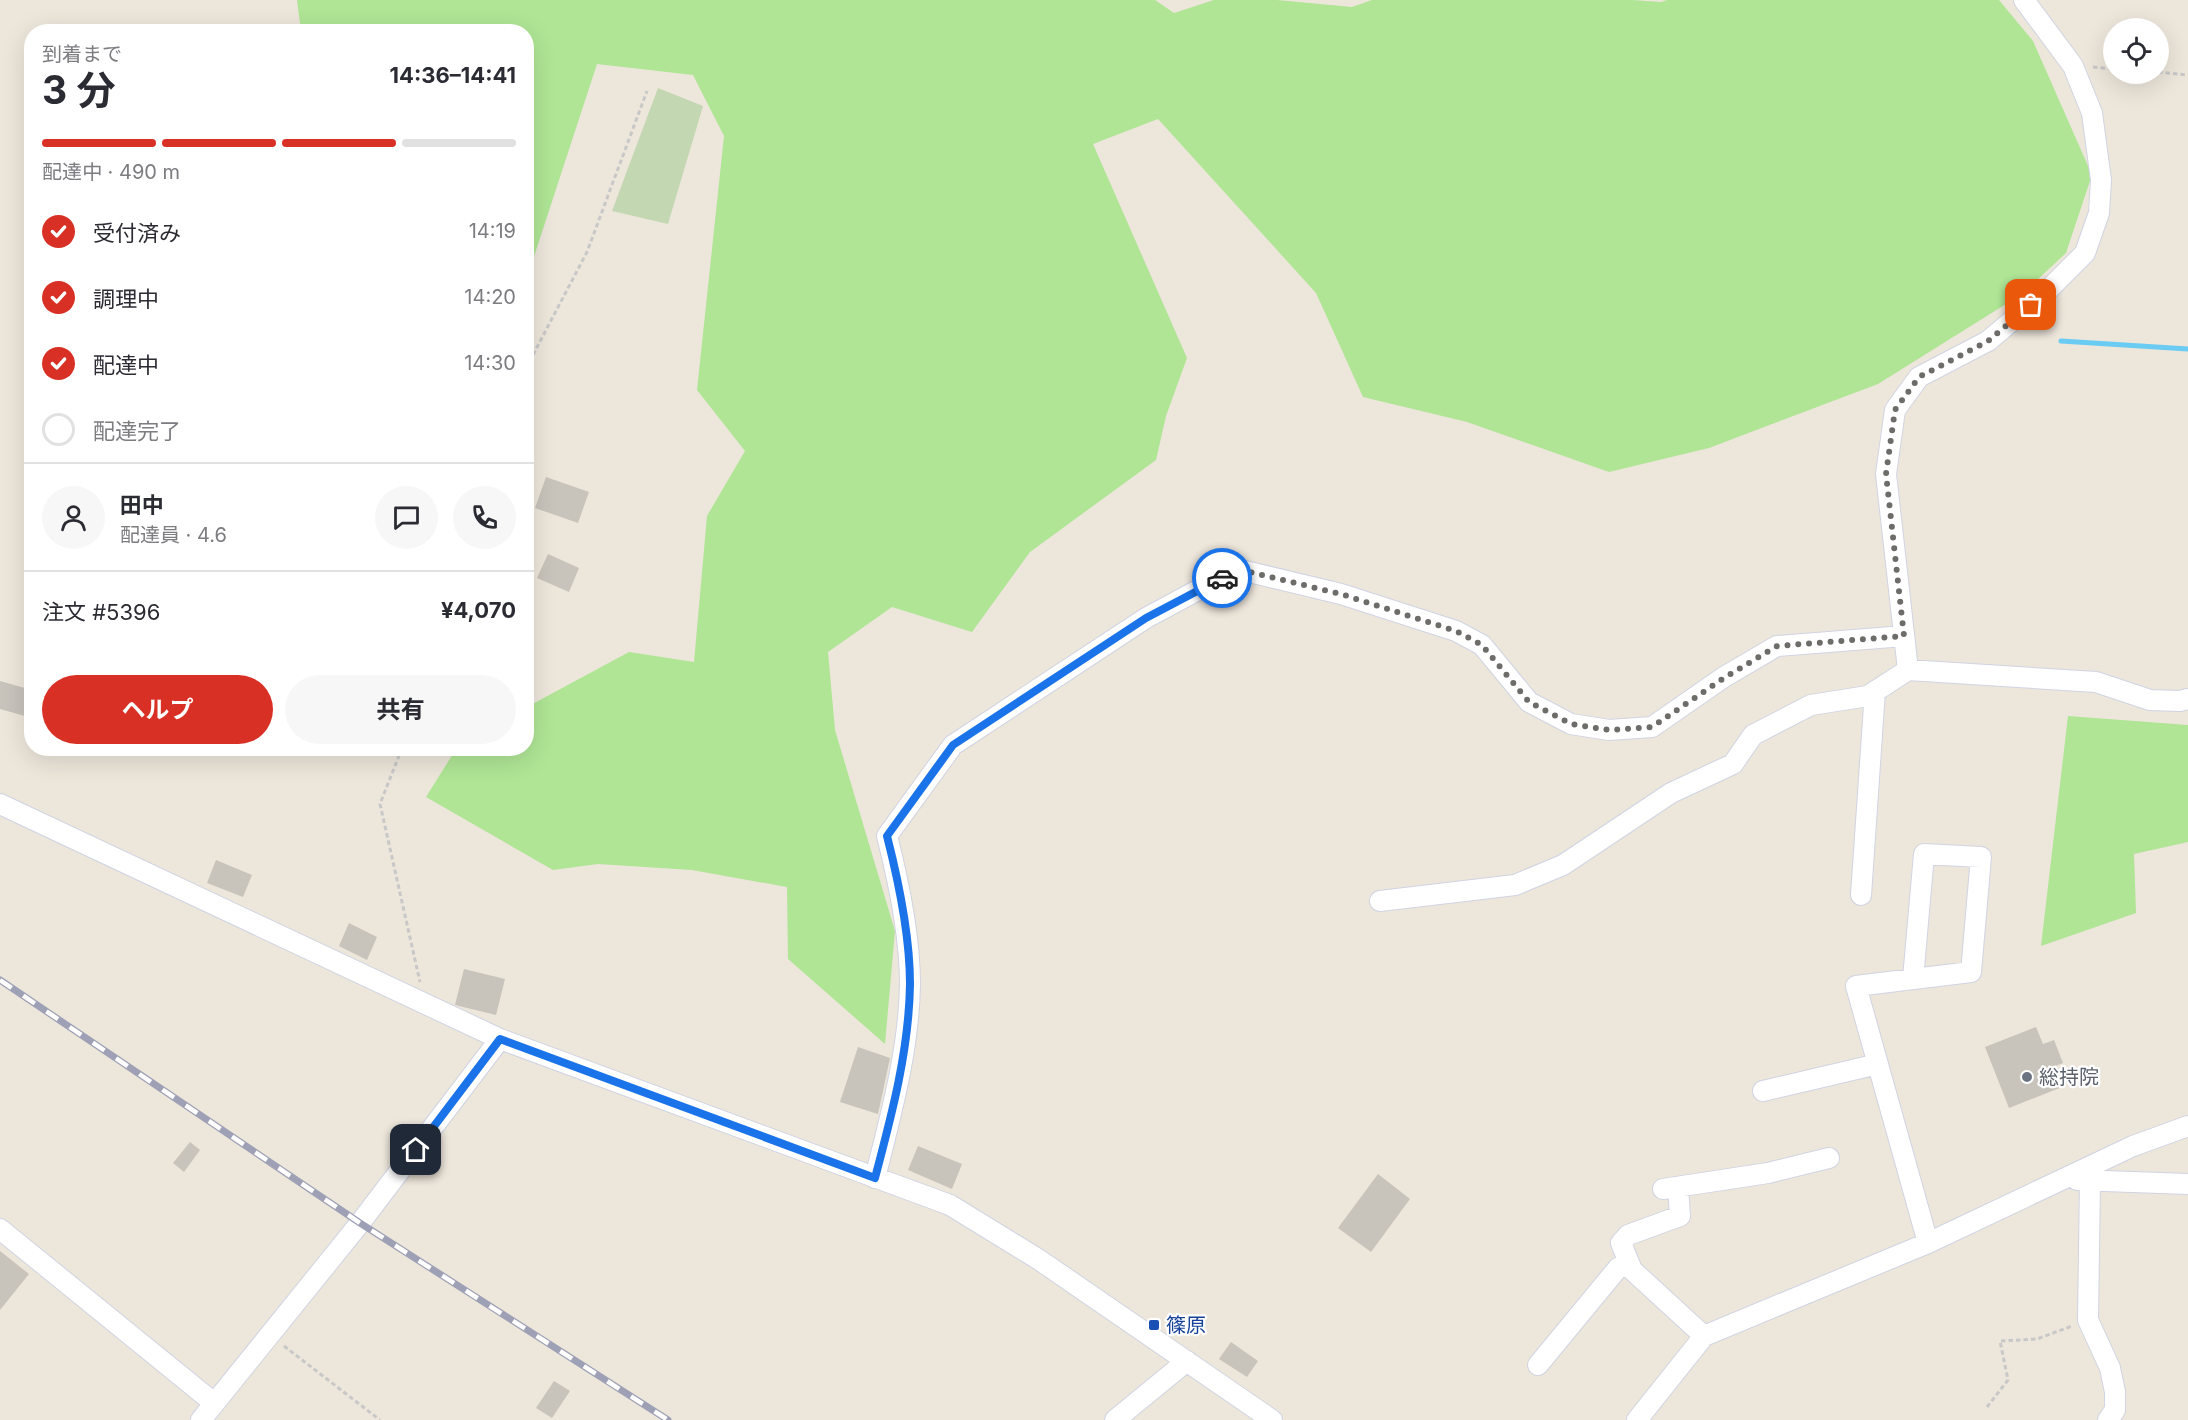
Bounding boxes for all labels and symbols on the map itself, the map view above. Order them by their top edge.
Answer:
pin [2005,279,2056,330]
courier [1192,548,1252,608]
place label: 総持院 [2039,1065,2099,1089]
marker: 総持院 [2020,1070,2034,1084]
pin [390,1124,441,1175]
place label: 篠原 [1166,1313,1206,1337]
marker: 篠原 [1147,1318,1161,1332]

